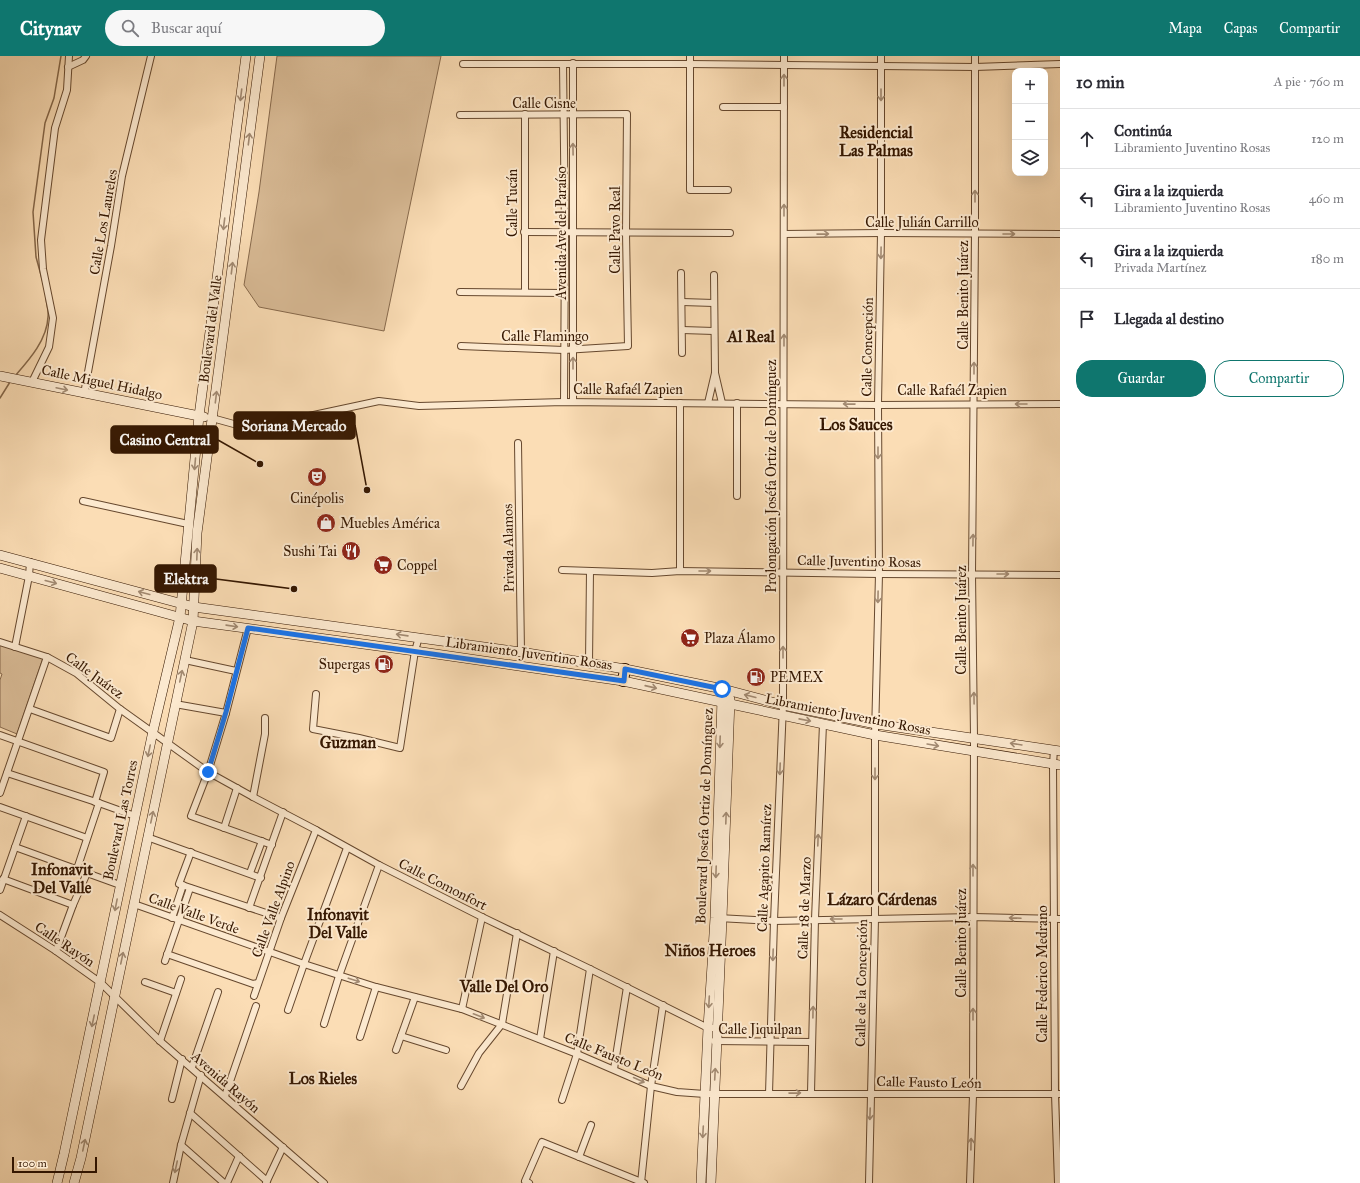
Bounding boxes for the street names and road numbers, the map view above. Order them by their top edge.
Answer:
street label: Calle Cisne [512,95,576,112]
street label: Avenida Ave del Paraíso [553,166,570,301]
street label: Calle Los Laureles [86,168,121,276]
street label: Calle Tucán [504,169,521,237]
street label: Calle Pavo Real [607,186,624,274]
street label: Calle Julián Carrillo [865,214,979,232]
street label: Calle Benito Juárez [955,240,973,350]
street label: Boulevard del Valle [195,274,226,384]
street label: Calle Concepción [858,297,877,397]
street label: Calle Flamingo [501,328,589,345]
street label: Prolongación Joséfa Ortiz de Domínguez [763,359,781,593]
street label: Calle Miguel Hidalgo [40,361,164,404]
street label: Calle Rafaél Zapien [573,381,683,398]
street label: Calle Rafaél Zapien [897,382,1007,399]
street label: Privada Alamos [499,504,518,592]
street label: Calle Juventino Rosas [797,552,921,572]
street label: Calle Benito Juárez [953,565,971,675]
street label: Libramiento Juventino Rosas [444,633,613,675]
street label: Calle Juárez [62,649,128,703]
street label: Libramiento Juventino Rosas [763,690,932,740]
street label: Boulevard Josefa Ortiz de Domínguez [692,707,718,924]
street label: Boulevard Las Torres [99,758,142,882]
street label: Calle Agapito Ramírez [754,803,775,933]
street label: Calle Comonfort [396,855,490,914]
street label: Calle 18 de Marzo [794,856,815,960]
street label: Calle Valle Alpino [248,859,299,960]
street label: Calle Benito Juárez [953,888,971,998]
street label: Calle Valle Verde [146,889,242,938]
street label: Calle Federico Medrano [1034,905,1051,1043]
street label: Calle Rayón [32,918,98,971]
street label: Calle de la Concepción [852,919,871,1047]
street label: Calle Jiquilpan [718,1021,802,1039]
street label: Calle Fausto León [562,1029,666,1084]
street label: Avenida Rayón [187,1047,264,1117]
street label: Calle Fausto León [876,1073,982,1092]

